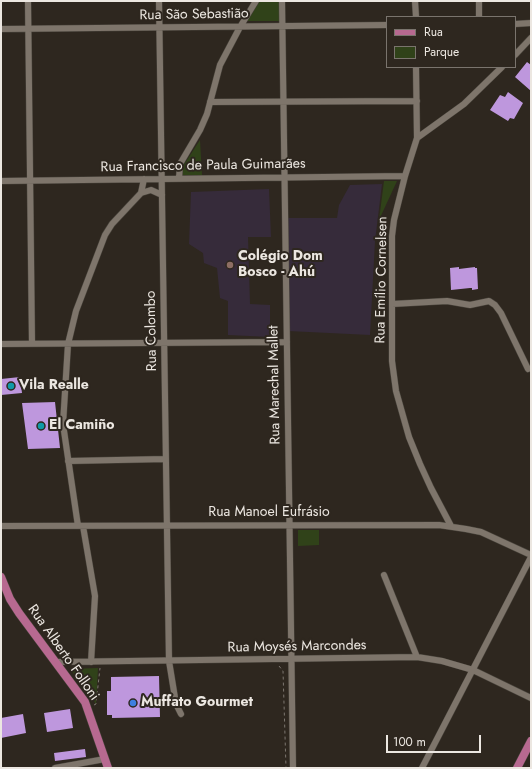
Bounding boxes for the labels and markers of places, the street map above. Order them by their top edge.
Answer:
place label: Colégio Dom Bosco - Ahú [238,249,323,282]
marker: Colégio Dom Bosco - Ahú [225,260,235,270]
place label: Vila Realle [19,378,89,394]
marker: Vila Realle [6,381,16,391]
place label: El Camiño [49,418,114,434]
marker: El Camiño [36,421,46,431]
place label: Muffato Gourmet [141,695,253,711]
marker: Muffato Gourmet [128,698,138,708]

